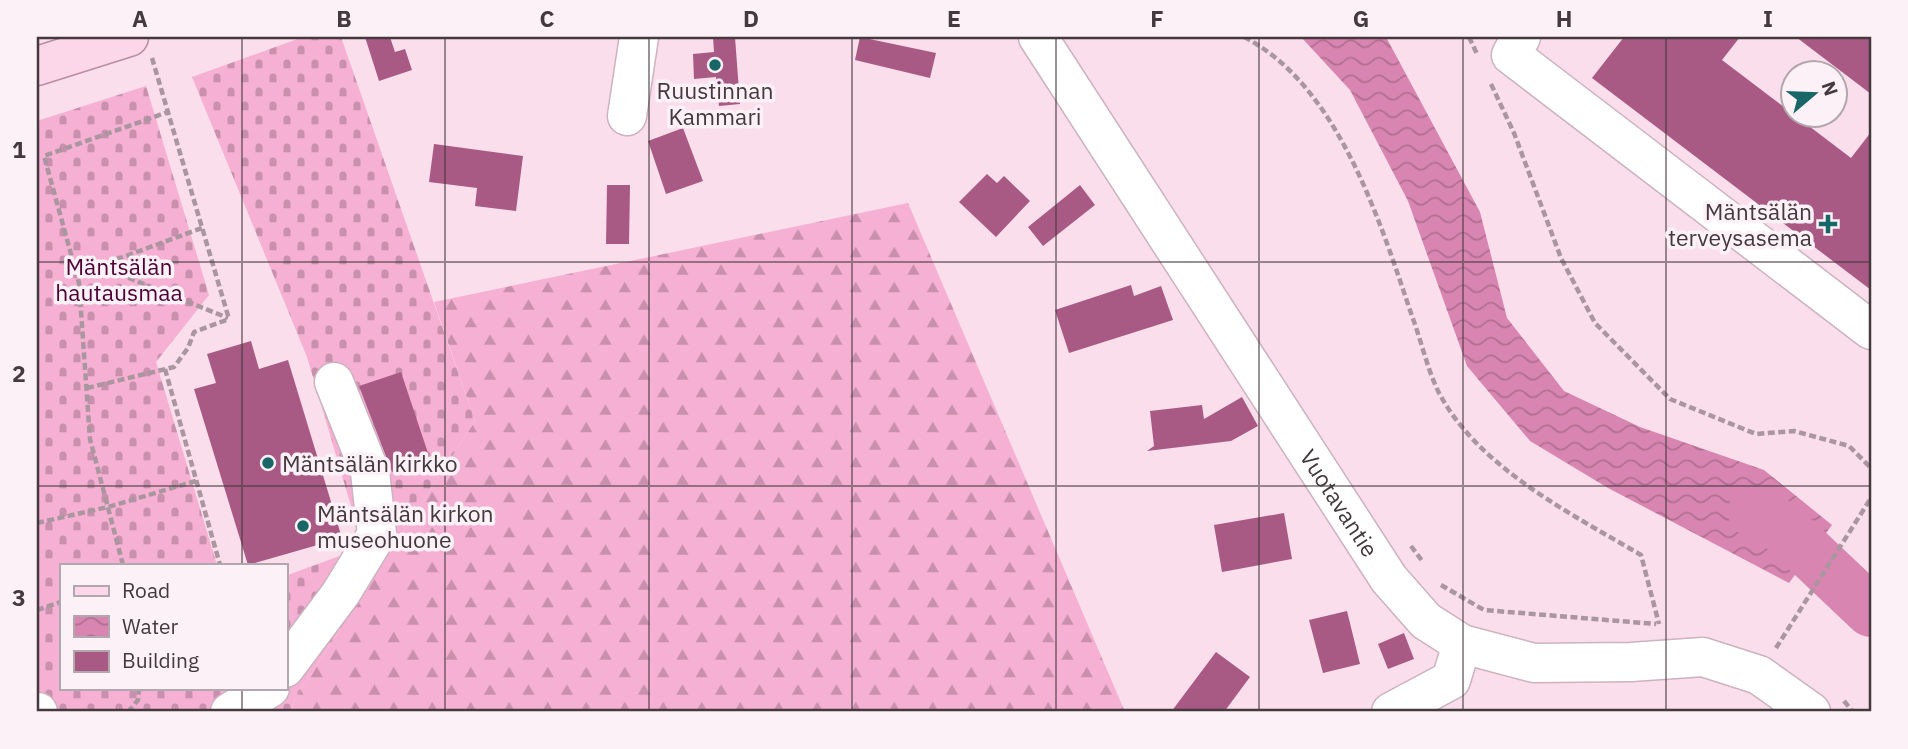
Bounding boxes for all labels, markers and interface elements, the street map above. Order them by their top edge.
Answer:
text: A [132,3,148,33]
text: B [336,3,352,33]
text: C [540,3,555,33]
text: D [743,3,759,33]
text: E [947,3,961,33]
text: F [1150,3,1164,33]
text: G [1353,3,1369,33]
text: H [1556,3,1572,33]
text: I [1763,3,1773,33]
marker: Ruustinnan Kammari [707,57,723,73]
north arrow [1778,60,1848,130]
place label: Ruustinnan Kammari [656,75,774,131]
text: N [1816,78,1844,99]
text: 1 [12,134,26,164]
place label: Mäntsälän terveysasema [1668,196,1812,252]
marker: Mäntsälän terveysasema [1818,214,1838,234]
park label: Mäntsälän hautausmaa [55,251,183,307]
text: 2 [12,358,26,388]
street label: Vuotavantie [1294,443,1386,562]
place label: Mäntsälän kirkko [282,448,458,478]
marker: Mäntsälän kirkko [260,455,276,471]
place label: Mäntsälän kirkon museohuone [317,498,494,554]
marker: Mäntsälän kirkon museohuone [295,518,311,534]
legend [60,564,287,690]
text: Road [122,576,170,604]
text: 3 [12,582,26,612]
text: Water [122,612,179,640]
text: Building [122,646,199,674]

